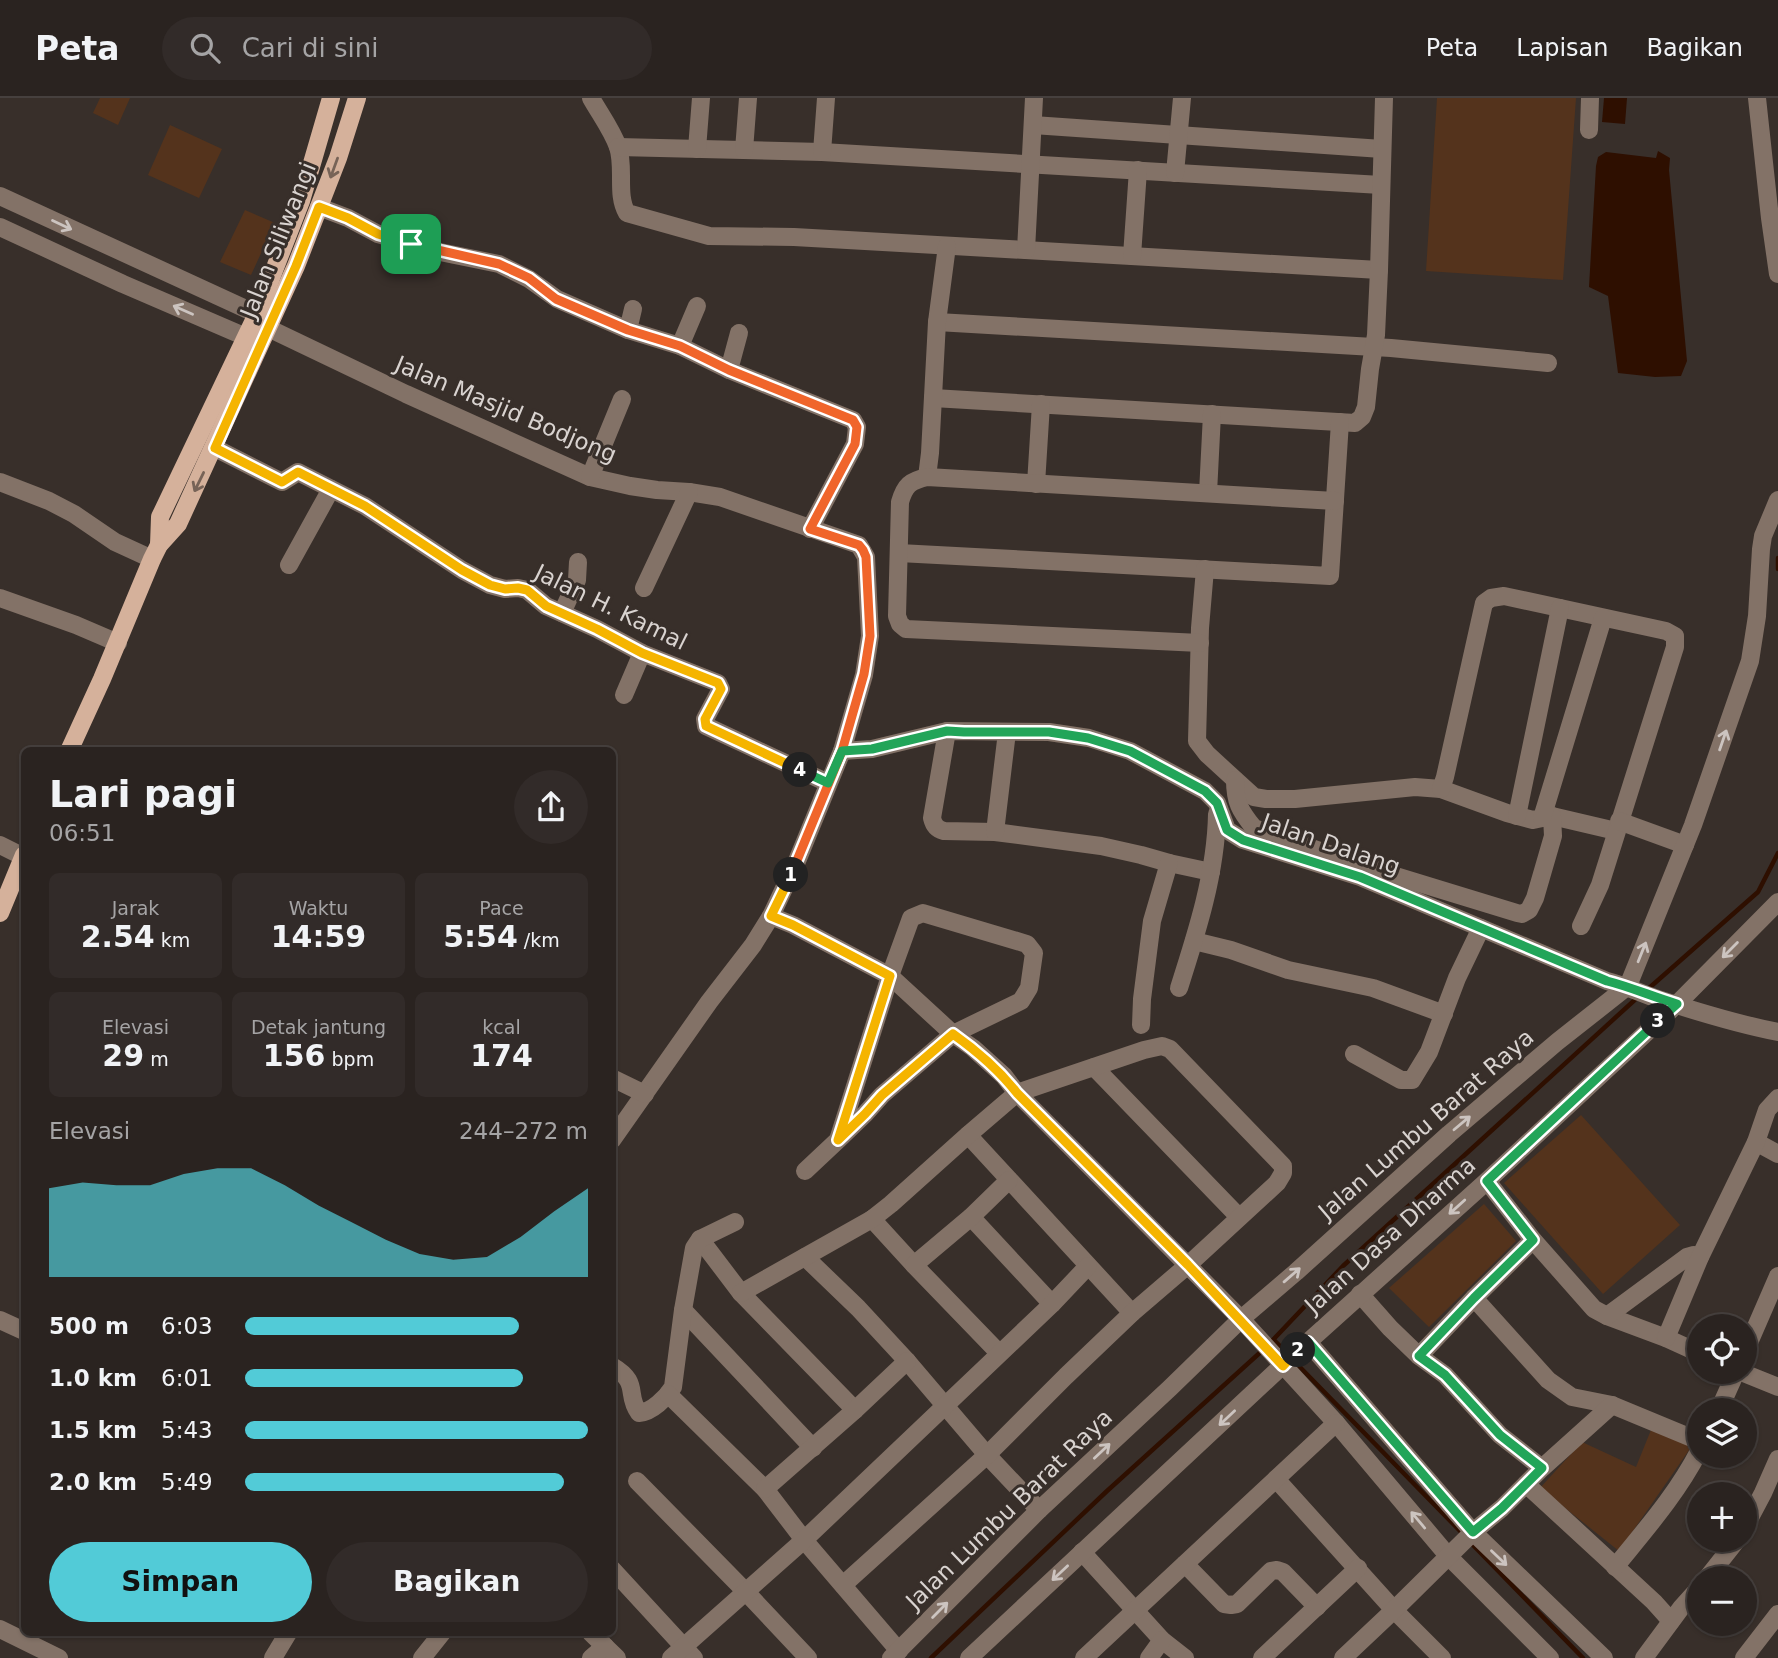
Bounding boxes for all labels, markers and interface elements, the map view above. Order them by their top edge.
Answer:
search box [162,17,652,80]
text: Peta [35,29,120,68]
icon: search [186,29,224,67]
text: Cari di sini [242,33,378,63]
text: Peta [1426,34,1478,62]
text: Lapisan [1516,34,1609,62]
text: Bagikan [1647,34,1743,62]
one-way arrow [327,157,339,179]
street label: Jalan Siliwangi [234,158,321,323]
pin [381,214,441,274]
one-way arrow [51,218,72,232]
icon: arrive [392,225,430,263]
one-way arrow [173,303,194,316]
street label: Jalan Masjid Bodjong [390,350,621,467]
one-way arrow [192,470,205,492]
street label: Jalan H. Kamal [529,558,691,655]
one-way arrow [1718,729,1730,751]
pin: 4 [782,752,818,788]
text: 4 [793,758,806,780]
button: share [514,770,588,844]
text: Lari pagi [49,772,237,816]
street label: Jalan Dalang [1256,807,1404,880]
text: 06:51 [49,820,115,846]
pin: 1 [774,858,808,892]
text: 1 [784,863,797,885]
text: Jarak [112,897,159,919]
text: Waktu [289,897,348,919]
text: Pace [479,897,524,919]
text: 2.54 [81,919,155,954]
text: 14:59 [271,919,366,954]
text: 5:54 [443,919,518,954]
text: km [155,929,190,951]
text: /km [518,929,560,951]
one-way arrow [1636,942,1649,964]
one-way arrow [1722,942,1739,959]
pin: 3 [1640,1004,1676,1038]
text: 3 [1651,1009,1664,1031]
text: Elevasi [102,1016,169,1038]
text: Detak jantung [251,1016,386,1038]
text: kcal [482,1016,521,1038]
street label: Jalan Lumbu Barat Raya [1312,1024,1539,1226]
text: 29 [102,1038,144,1073]
text: 156 [263,1038,325,1073]
text: 174 [470,1038,533,1073]
text: m [144,1048,169,1070]
text: bpm [325,1048,374,1070]
one-way arrow [1452,1115,1470,1131]
text: Elevasi [49,1118,130,1144]
text: 244–272 m [459,1118,588,1144]
street label: Jalan Dasa Dharma [1298,1152,1481,1320]
one-way arrow [1448,1199,1466,1215]
one-way arrow [1283,1267,1301,1283]
text: 500 m [49,1313,129,1339]
text: 6:03 [161,1313,213,1339]
map controls [1687,1314,1757,1636]
button: locate [1687,1314,1757,1384]
pin: 2 [1280,1332,1316,1368]
text: 2 [1291,1338,1304,1360]
text: 1.0 km [49,1365,137,1391]
text: 6:01 [161,1365,213,1391]
button: layers [1687,1398,1757,1468]
street label: Jalan Lumbu Barat Raya [899,1404,1117,1616]
one-way arrow [1218,1409,1236,1426]
text: 1.5 km [49,1417,137,1443]
text: 5:43 [161,1417,213,1443]
one-way arrow [1093,1442,1110,1459]
text: 2.0 km [49,1469,137,1495]
text: 5:49 [161,1469,213,1495]
button: + [1687,1482,1757,1552]
one-way arrow [1410,1512,1426,1530]
button: Simpan [49,1542,312,1622]
button: Bagikan [326,1542,588,1622]
one-way arrow [1491,1549,1508,1566]
one-way arrow [1052,1564,1069,1581]
button: − [1687,1566,1757,1636]
one-way arrow [931,1602,948,1619]

